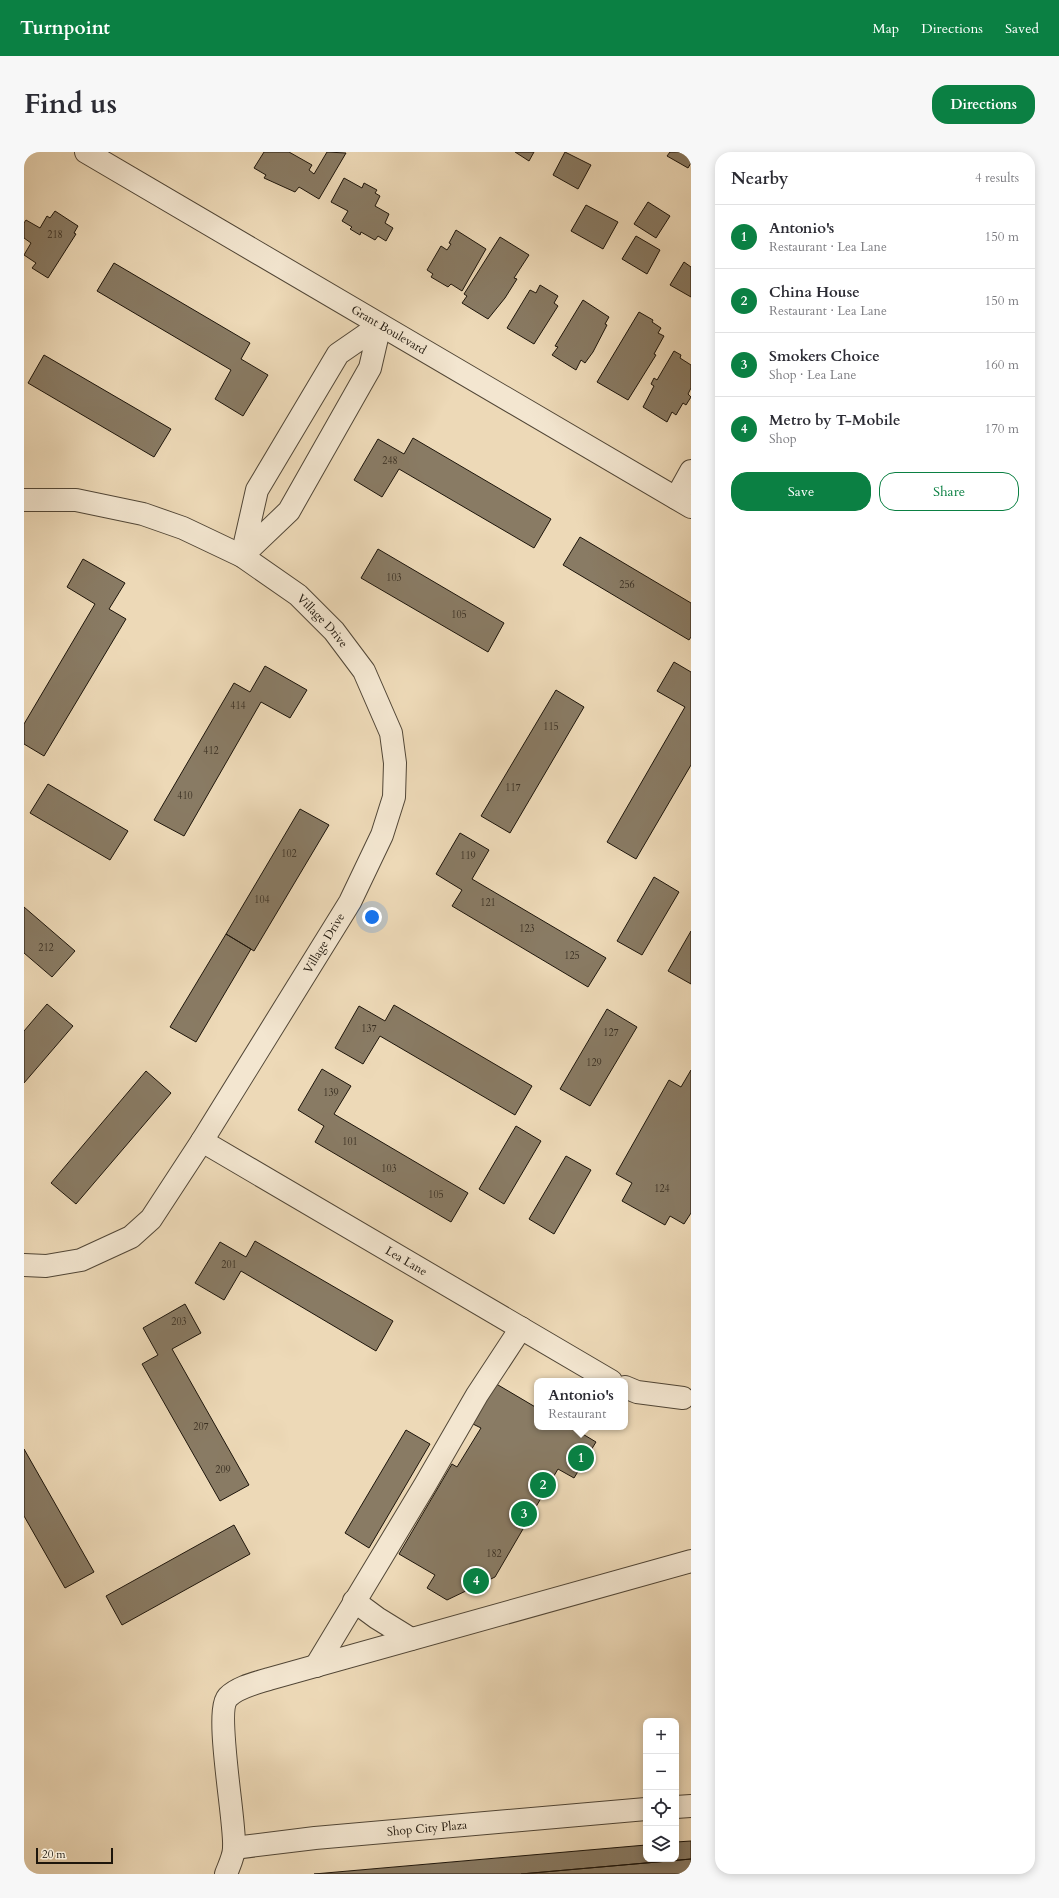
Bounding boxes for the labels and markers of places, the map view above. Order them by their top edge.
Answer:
pin: 1 [568,1443,594,1473]
pin: 2 [530,1470,556,1500]
pin: 3 [511,1499,537,1529]
pin: 4 [463,1566,489,1596]

